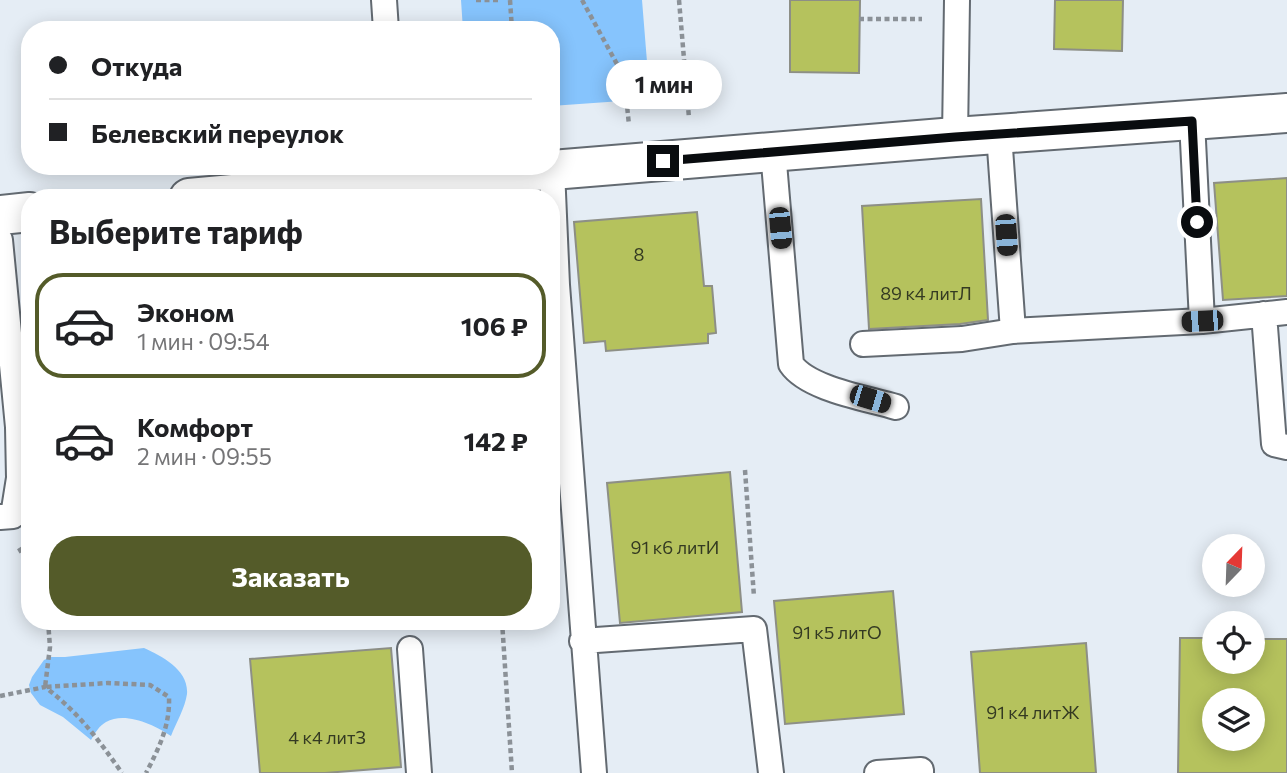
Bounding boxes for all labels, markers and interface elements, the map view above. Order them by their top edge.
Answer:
text: Откуда [91,50,182,81]
callout: 1 мин [605,60,721,108]
text: 1 мин [635,70,693,98]
text: Белевский переулок [91,117,344,148]
route end [647,145,679,177]
car [768,206,793,250]
route start [1181,206,1213,238]
text: Выберите тариф [49,211,303,251]
car [995,213,1018,257]
house number: 8 [634,243,645,265]
house number: 89 к4 литЛ [880,282,972,304]
icon: car [53,294,116,357]
text: Эконом [137,296,234,327]
car [1181,309,1224,333]
text: 106 ₽ [461,310,528,341]
text: 1 мин · 09:54 [137,327,270,355]
car [847,383,894,415]
icon: car [53,409,116,472]
text: Комфорт [137,411,253,442]
text: 142 ₽ [464,425,528,456]
text: 2 мин · 09:55 [137,442,272,470]
north arrow [1202,534,1265,597]
map controls [1202,534,1265,751]
button: Заказать [49,536,532,616]
house number: 91 к6 литИ [631,536,719,558]
button: locate [1202,611,1265,674]
house number: 91 к5 литО [792,621,882,643]
button: layers [1202,688,1265,751]
house number: 91 к4 литЖ [986,701,1080,723]
house number: 4 к4 литЗ [288,726,366,748]

